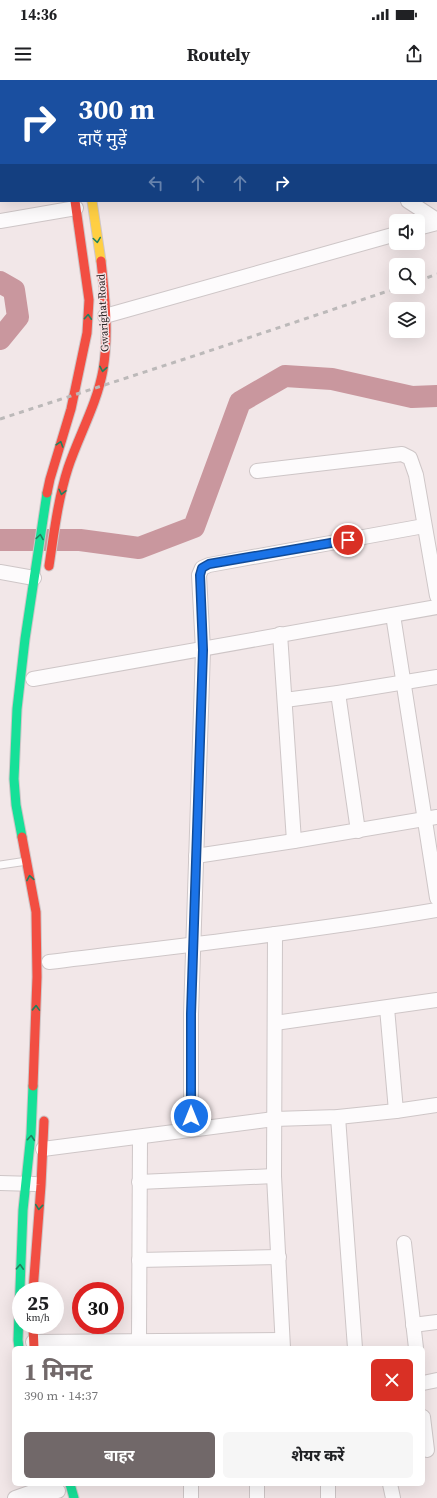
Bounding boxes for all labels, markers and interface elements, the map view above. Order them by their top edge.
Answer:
text: 14:36 [20,4,57,25]
text: Routely [187,42,250,67]
icon: menu [12,43,34,65]
icon: share [403,43,425,65]
text: 300 m [78,90,155,128]
icon: right [12,96,64,148]
text: दाएँ मुड़ें [78,126,127,151]
icon: left [145,172,167,194]
icon: ahead [187,172,209,194]
icon: ahead [229,172,251,194]
icon: right [271,172,293,194]
map controls [389,214,425,338]
button: sound [389,214,425,250]
one-way arrow [92,237,101,243]
button: search [389,258,425,294]
street label: Gwarighat Road [93,273,113,352]
button: layers [389,302,425,338]
one-way arrow [83,314,92,320]
one-way arrow [99,366,108,372]
one-way arrow [55,440,64,447]
one-way arrow [59,489,67,495]
pin [331,523,365,557]
icon: arrive [337,529,359,551]
one-way arrow [35,534,44,540]
one-way arrow [27,875,35,881]
one-way arrow [32,1005,40,1011]
position arrow [170,1095,212,1137]
one-way arrow [26,1135,35,1141]
one-way arrow [35,1204,44,1210]
one-way arrow [15,1264,24,1270]
speed limit sign: 30 [72,1282,124,1334]
text: 25 [27,1289,49,1317]
text: km/h [26,1311,50,1324]
text: 1 मिनट [24,1355,93,1388]
button: close [371,1359,413,1401]
text: 390 m · 14:37 [24,1387,98,1404]
button: बाहर [24,1432,215,1478]
button: शेयर करें [223,1432,413,1478]

